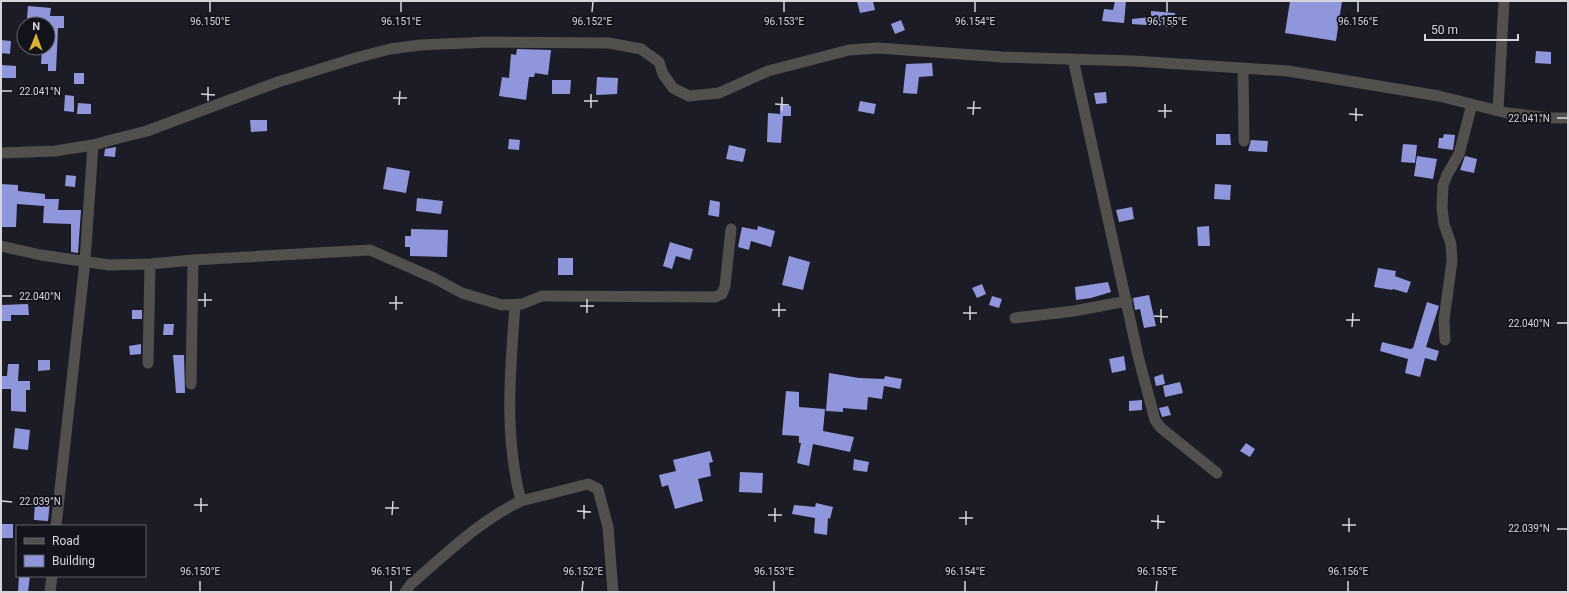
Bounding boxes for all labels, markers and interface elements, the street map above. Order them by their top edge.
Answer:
north arrow [16,16,56,56]
text: 96.150°E [190,16,230,27]
text: 96.151°E [381,16,421,27]
text: 96.152°E [572,16,612,27]
text: 96.153°E [764,16,804,27]
text: 96.154°E [955,16,995,27]
text: 96.155°E [1147,16,1187,27]
text: 96.156°E [1338,16,1378,27]
scale bar [1425,16,1518,42]
text: N [32,20,40,33]
text: 50 m [1431,23,1458,37]
text: 22.041°N [19,86,61,97]
text: 22.041°N [1508,113,1550,124]
text: 22.040°N [19,291,61,302]
text: 22.040°N [1508,318,1550,329]
text: 22.039°N [19,496,61,507]
text: 22.039°N [1508,523,1550,534]
legend [16,525,146,577]
text: Road [52,534,80,548]
text: Building [52,554,95,568]
text: 96.150°E [180,566,220,577]
text: 96.151°E [371,566,411,577]
text: 96.152°E [563,566,603,577]
text: 96.153°E [754,566,794,577]
text: 96.154°E [945,566,985,577]
text: 96.155°E [1137,566,1177,577]
text: 96.156°E [1328,566,1368,577]

